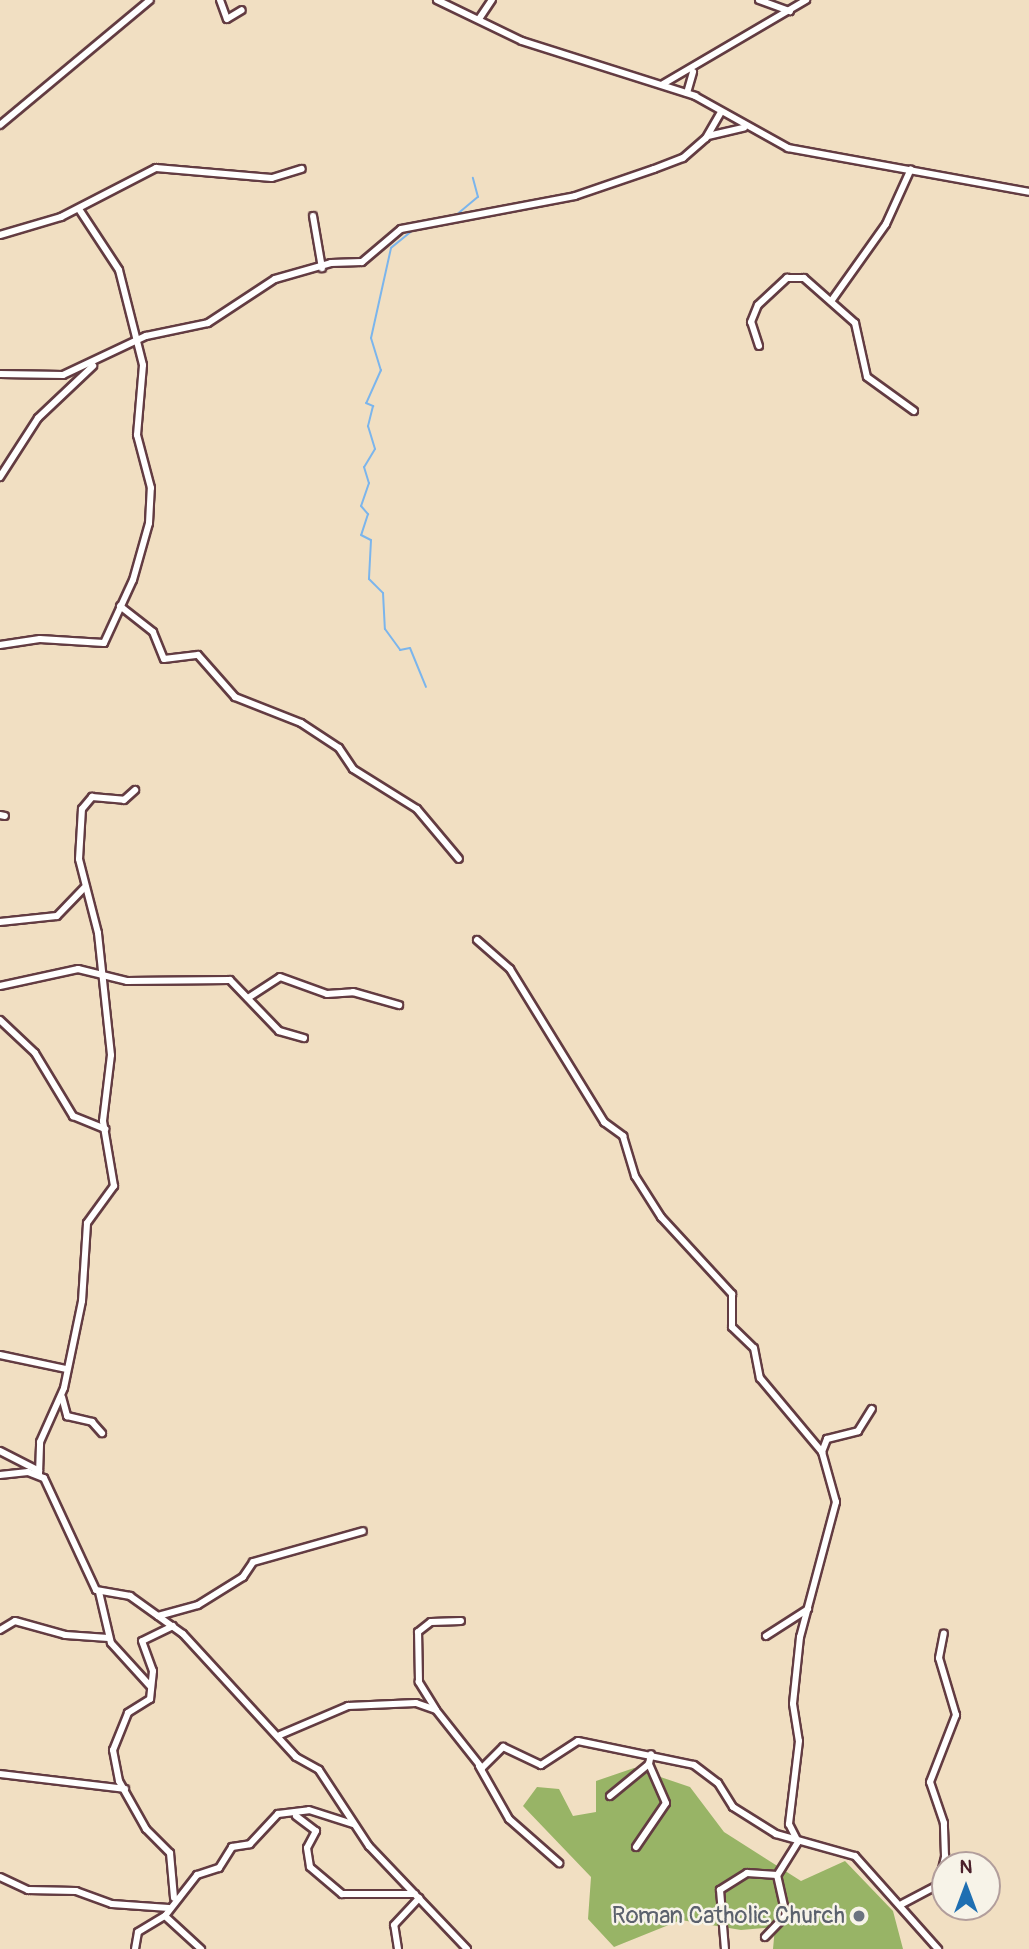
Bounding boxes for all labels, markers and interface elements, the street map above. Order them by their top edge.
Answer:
north arrow [931,1851,1001,1921]
text: N [960,1855,972,1879]
place label: Roman Catholic Church [612,1902,845,1930]
marker: Roman Catholic Church [851,1908,867,1924]

